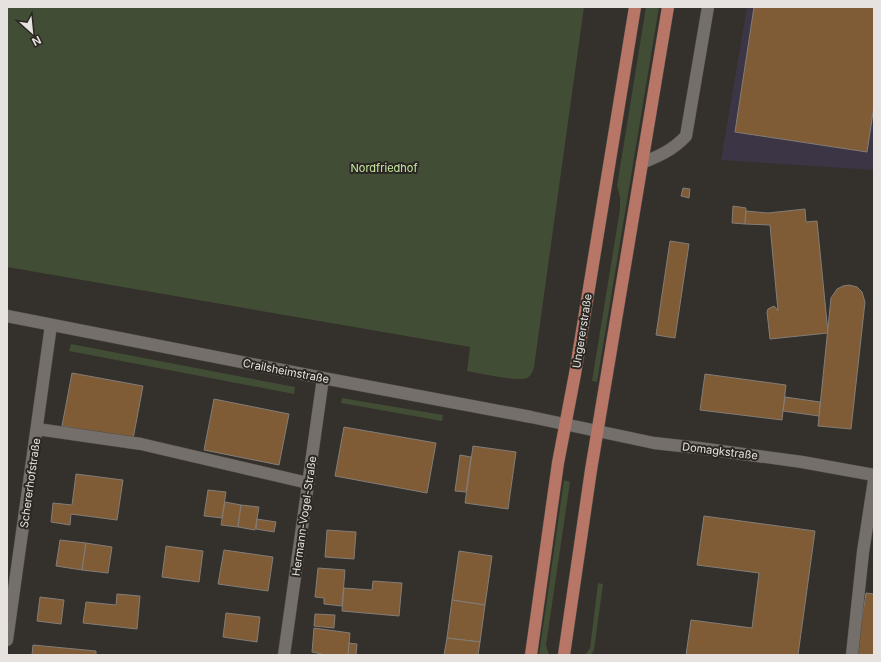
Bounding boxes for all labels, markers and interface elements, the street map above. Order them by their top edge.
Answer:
north arrow [12,12,52,52]
text: N [30,33,43,49]
park label: Nordfriedhof [351,161,417,175]
street label: Ungererstraße [569,293,595,369]
street label: Crailsheimstraße [242,356,330,386]
street label: Schererhofstraße [17,437,43,529]
street label: Domagkstraße [681,439,759,463]
street label: Hermann-Vogel-Straße [289,455,319,577]

